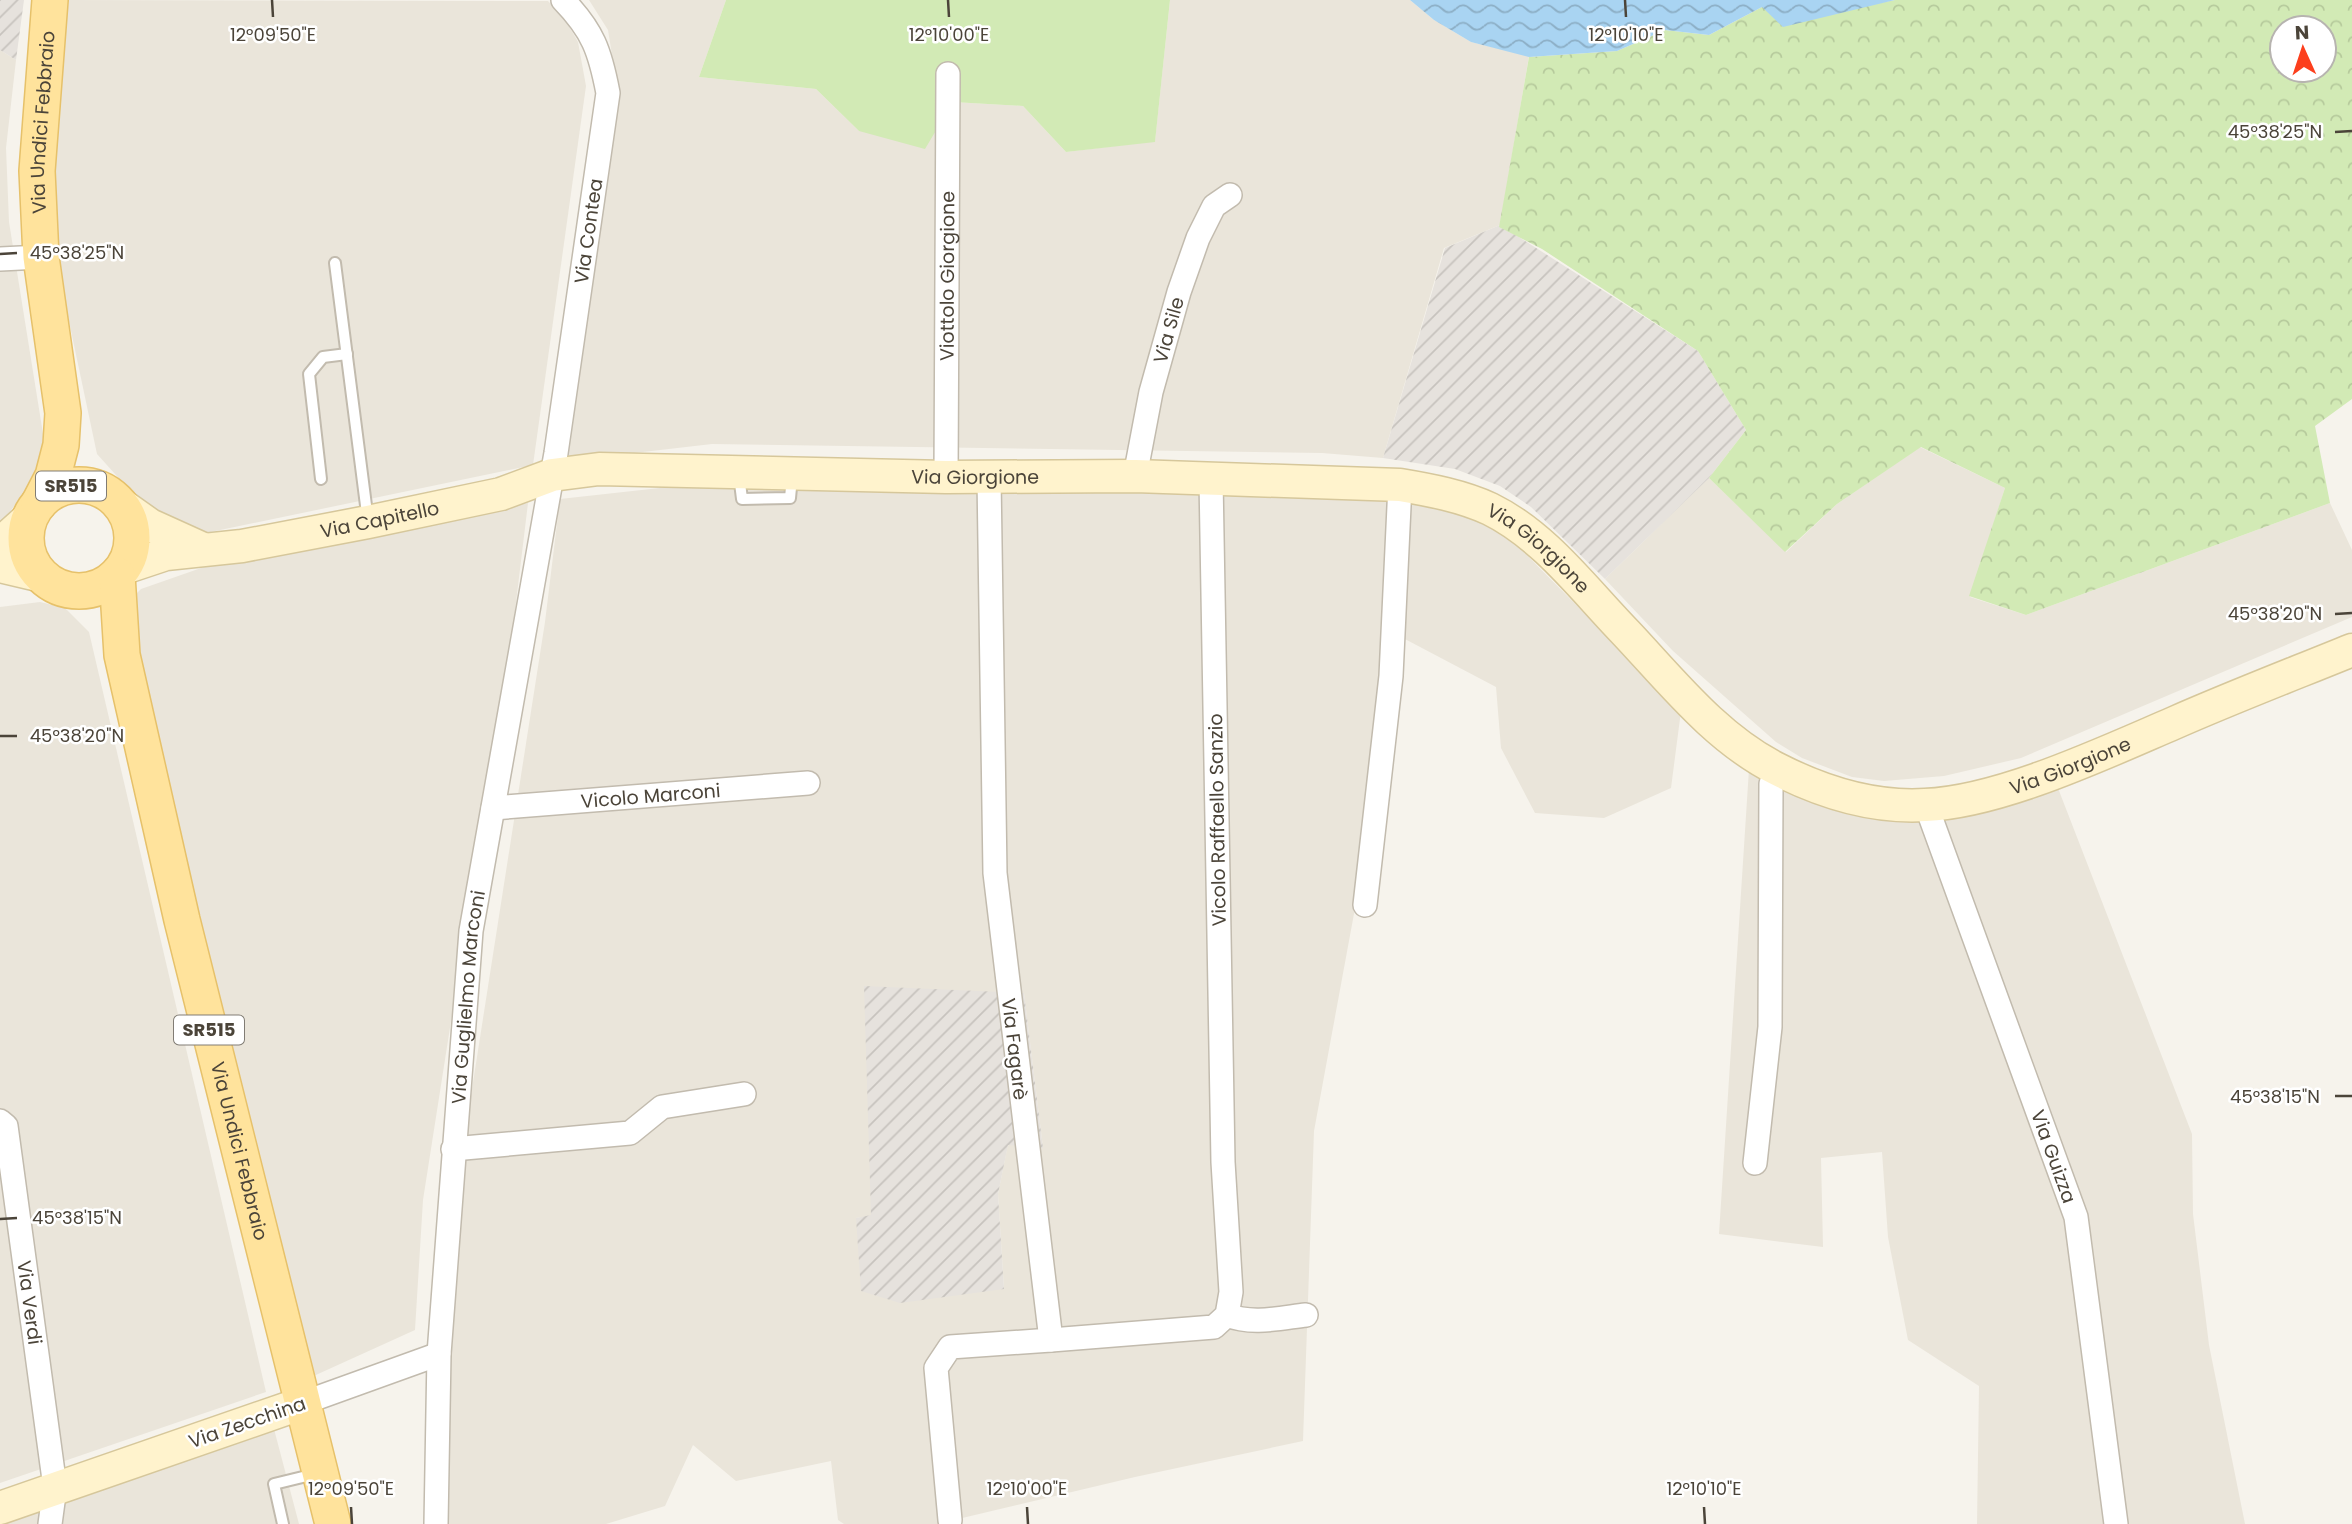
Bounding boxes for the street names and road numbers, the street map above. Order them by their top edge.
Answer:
street label: Via Undici Febbraio [24,30,62,214]
street label: Via Contea [568,177,609,286]
street label: Viottolo Giorgione [934,191,961,361]
street label: Via Sile [1147,294,1191,366]
street label: Via Giorgione [911,463,1039,491]
road number: SR515 [36,472,106,500]
street label: Via Capitello [318,494,442,545]
street label: Via Giorgione [1482,497,1596,599]
street label: Vicolo Raffaello Sanzio [1202,713,1233,927]
street label: Via Giorgione [2006,730,2135,802]
street label: Vicolo Marconi [580,777,721,815]
street label: Via Guglielmo Marconi [445,888,492,1105]
street label: Via Fagarè [995,997,1034,1102]
road number: SR515 [174,1015,244,1044]
street label: Via Undici Febbraio [204,1059,275,1243]
street label: Via Guizza [2024,1106,2083,1207]
street label: Via Verdi [10,1259,49,1346]
street label: Via Zecchina [185,1390,309,1455]

